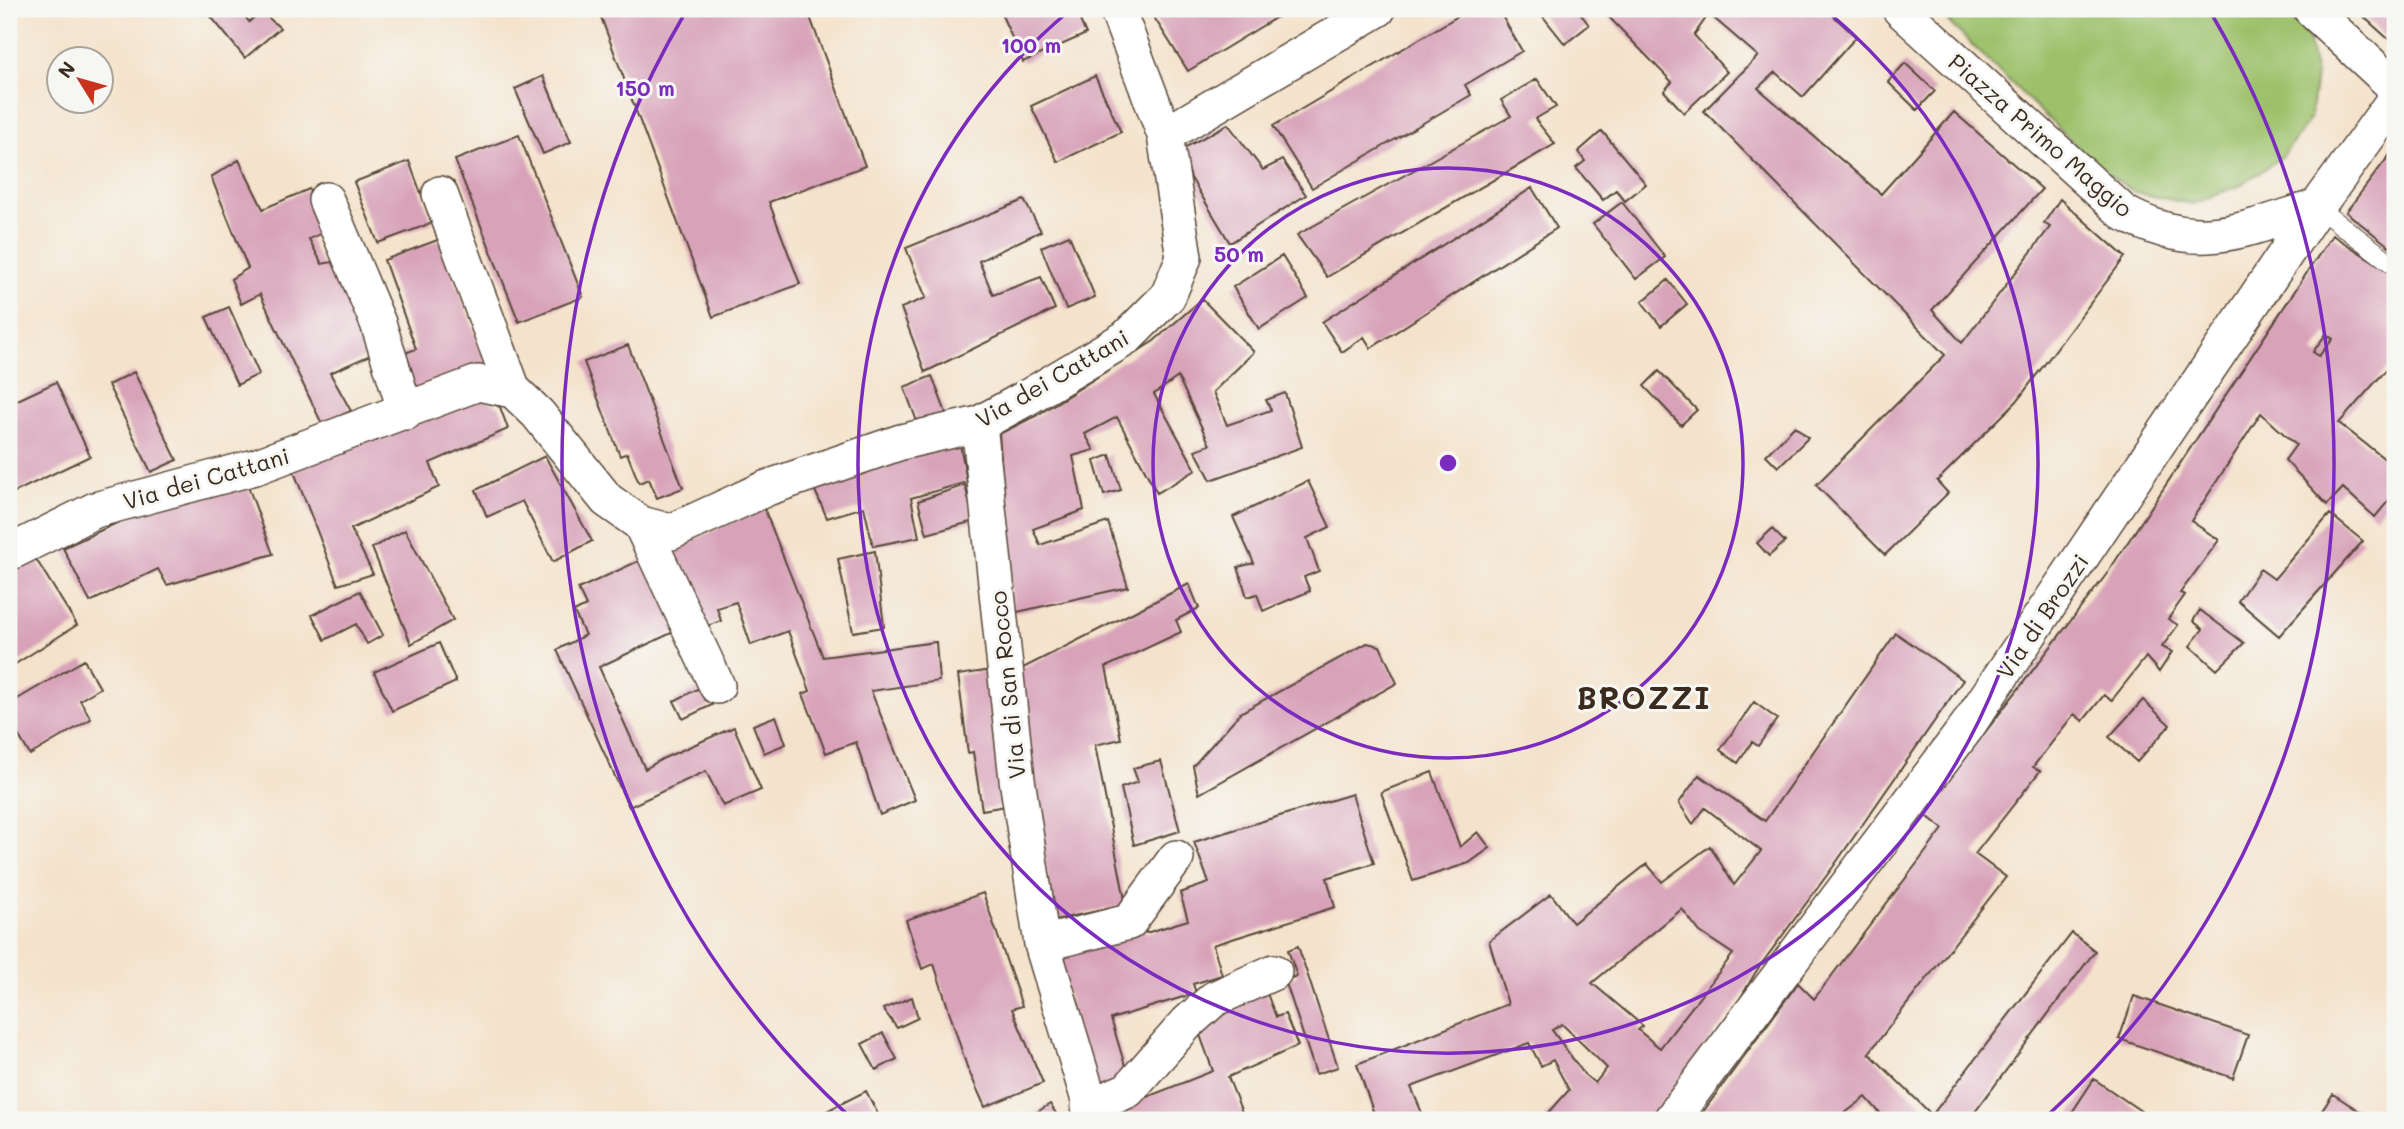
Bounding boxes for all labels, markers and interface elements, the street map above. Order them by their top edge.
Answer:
text: 100 m [1001,31,1061,58]
north arrow [46,46,116,116]
street label: Piazza Primo Maggio [1943,47,2139,223]
text: N [52,56,80,83]
text: 150 m [615,74,675,101]
text: 50 m [1214,240,1264,267]
street label: Via dei Cattani [970,322,1134,434]
street label: Via dei Cattani [119,440,293,516]
centre of rings [1436,451,1460,475]
street label: Via di Brozzi [1989,548,2095,684]
street label: Via di San Rocco [982,589,1032,781]
district label: BROZZI [1576,677,1712,717]

